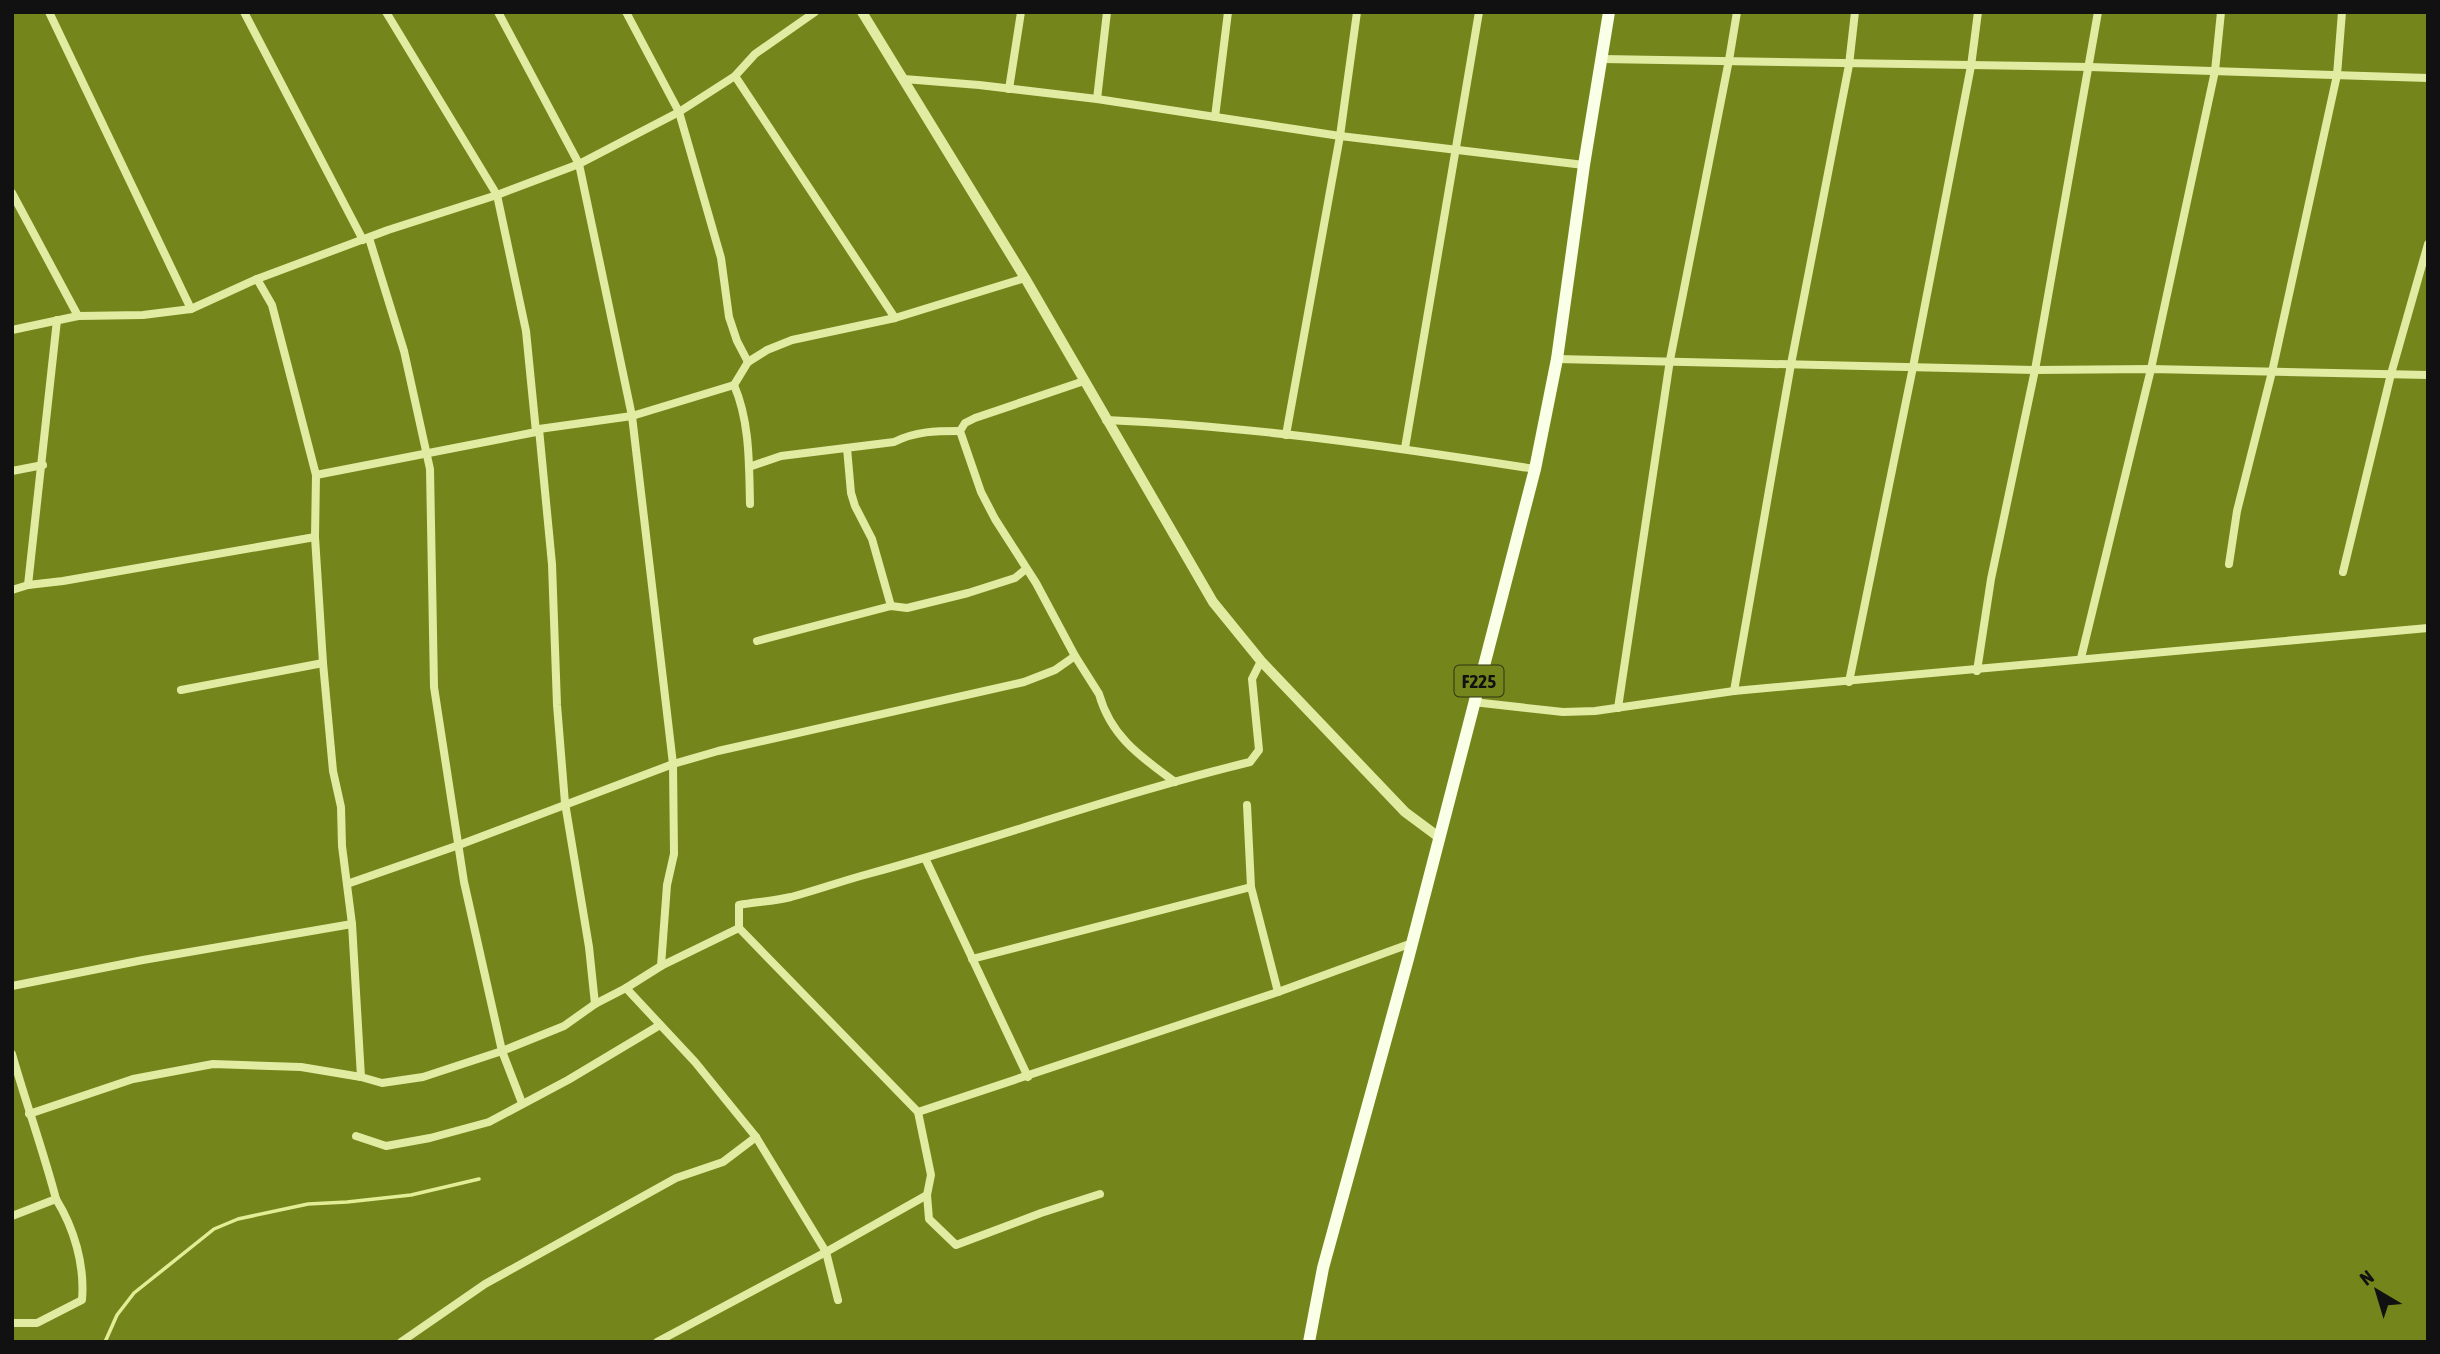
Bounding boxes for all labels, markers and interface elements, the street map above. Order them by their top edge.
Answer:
road number: F225 [1454,666,1504,696]
north arrow [2342,1256,2412,1326]
text: N [2355,1265,2378,1290]

